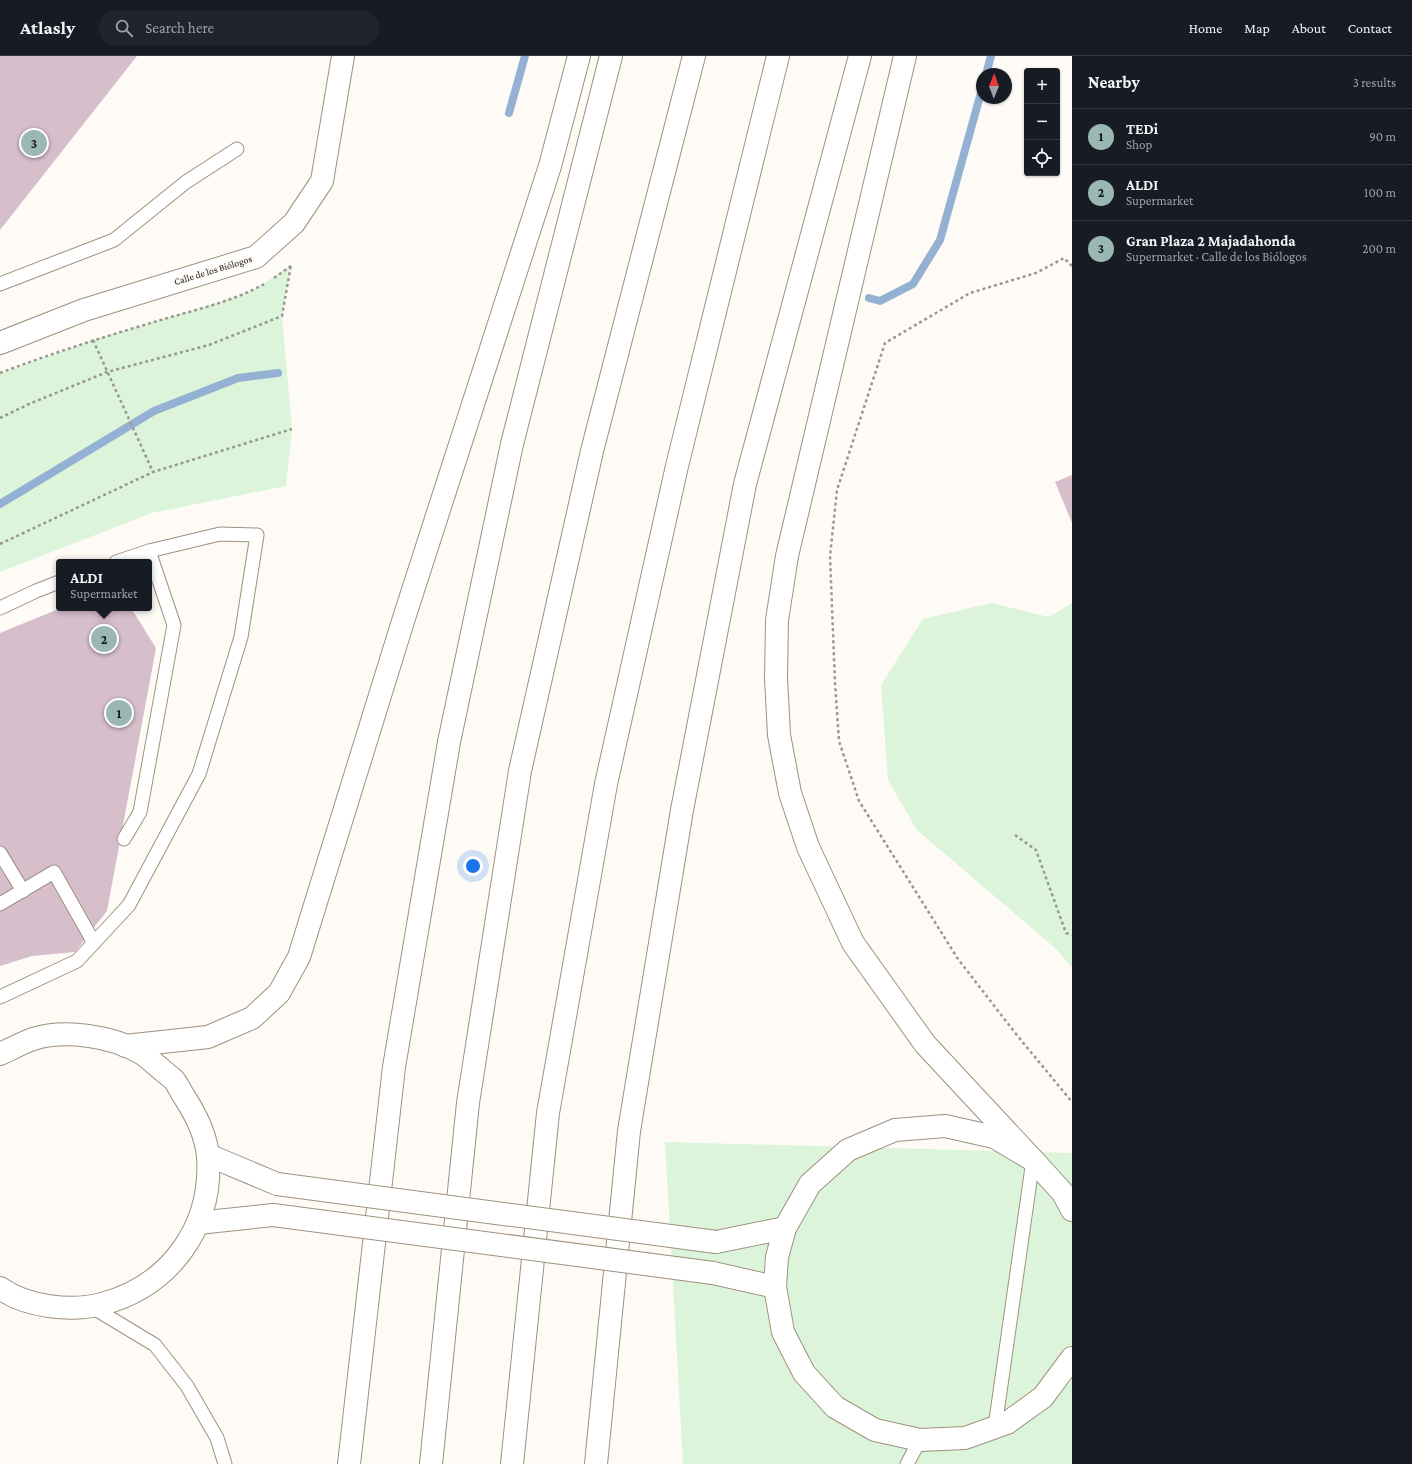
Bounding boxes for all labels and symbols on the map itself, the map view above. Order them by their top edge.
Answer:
north arrow [976,68,1012,104]
pin: 3 [21,128,47,158]
street label: Calle de los Biólogos [173,253,254,287]
pin: 2 [91,624,117,654]
pin: 1 [106,698,132,728]
your location [463,856,483,876]

